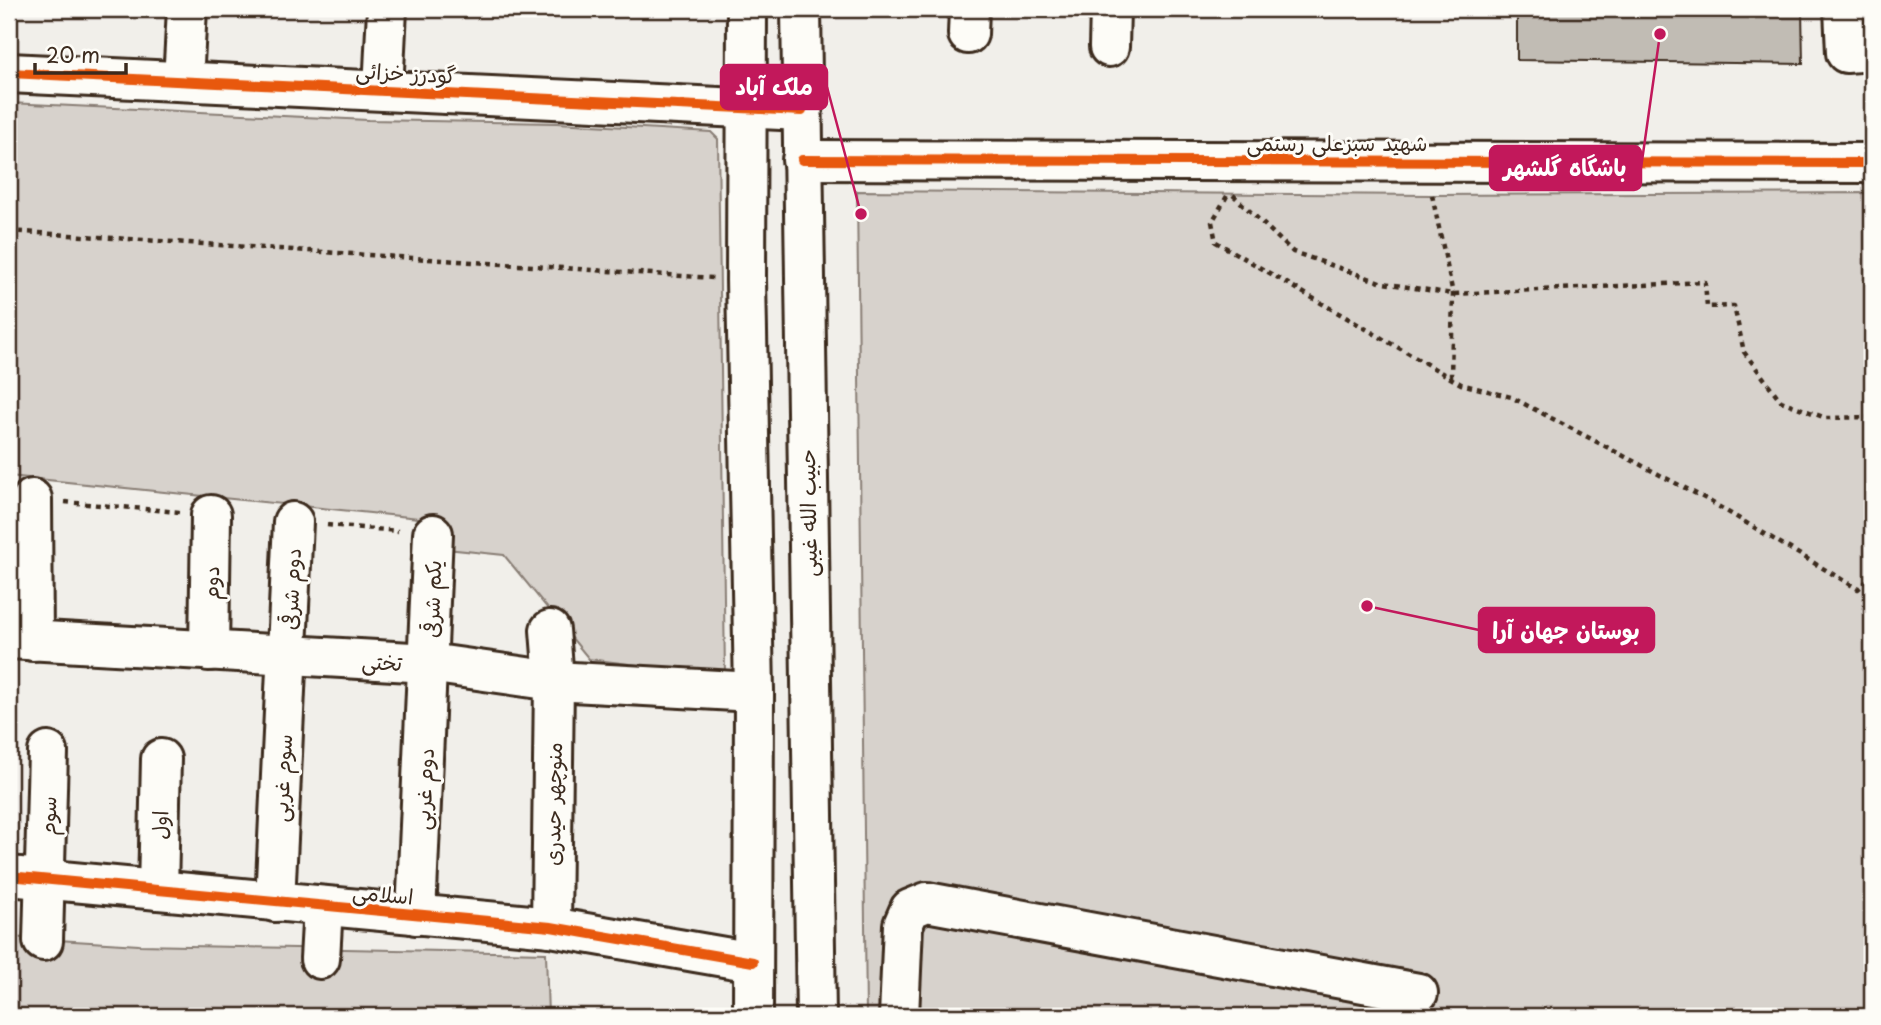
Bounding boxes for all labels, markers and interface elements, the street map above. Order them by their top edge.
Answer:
scale bar [35,32,126,76]
text: 20 m [46,38,100,70]
street label: گودرز خزائی [355,53,457,91]
callout: ملک آباد [721,65,827,109]
text: ملک آباد [735,68,813,103]
street label: شهید سبزعلی رستمی [1246,126,1428,158]
callout: باشگاه گلشهر [1490,146,1641,190]
text: باشگاه گلشهر [1501,149,1627,184]
street label: حبیب الله غیبی [790,449,824,577]
street label: دوم شرقی [272,547,310,631]
street label: یکم شرقی [414,560,450,639]
street label: دوم [194,566,228,600]
callout: بوستان جهان آرا [1479,608,1654,652]
text: بوستان جهان آرا [1492,612,1640,647]
street label: تختی [361,644,404,678]
street label: سوم غربی [263,733,301,823]
street label: منوچهر حیدری [535,742,569,866]
street label: دوم غربی [405,747,443,831]
street label: سوم [31,796,65,836]
street label: اول [143,810,175,840]
street label: اسلامی [351,874,415,912]

